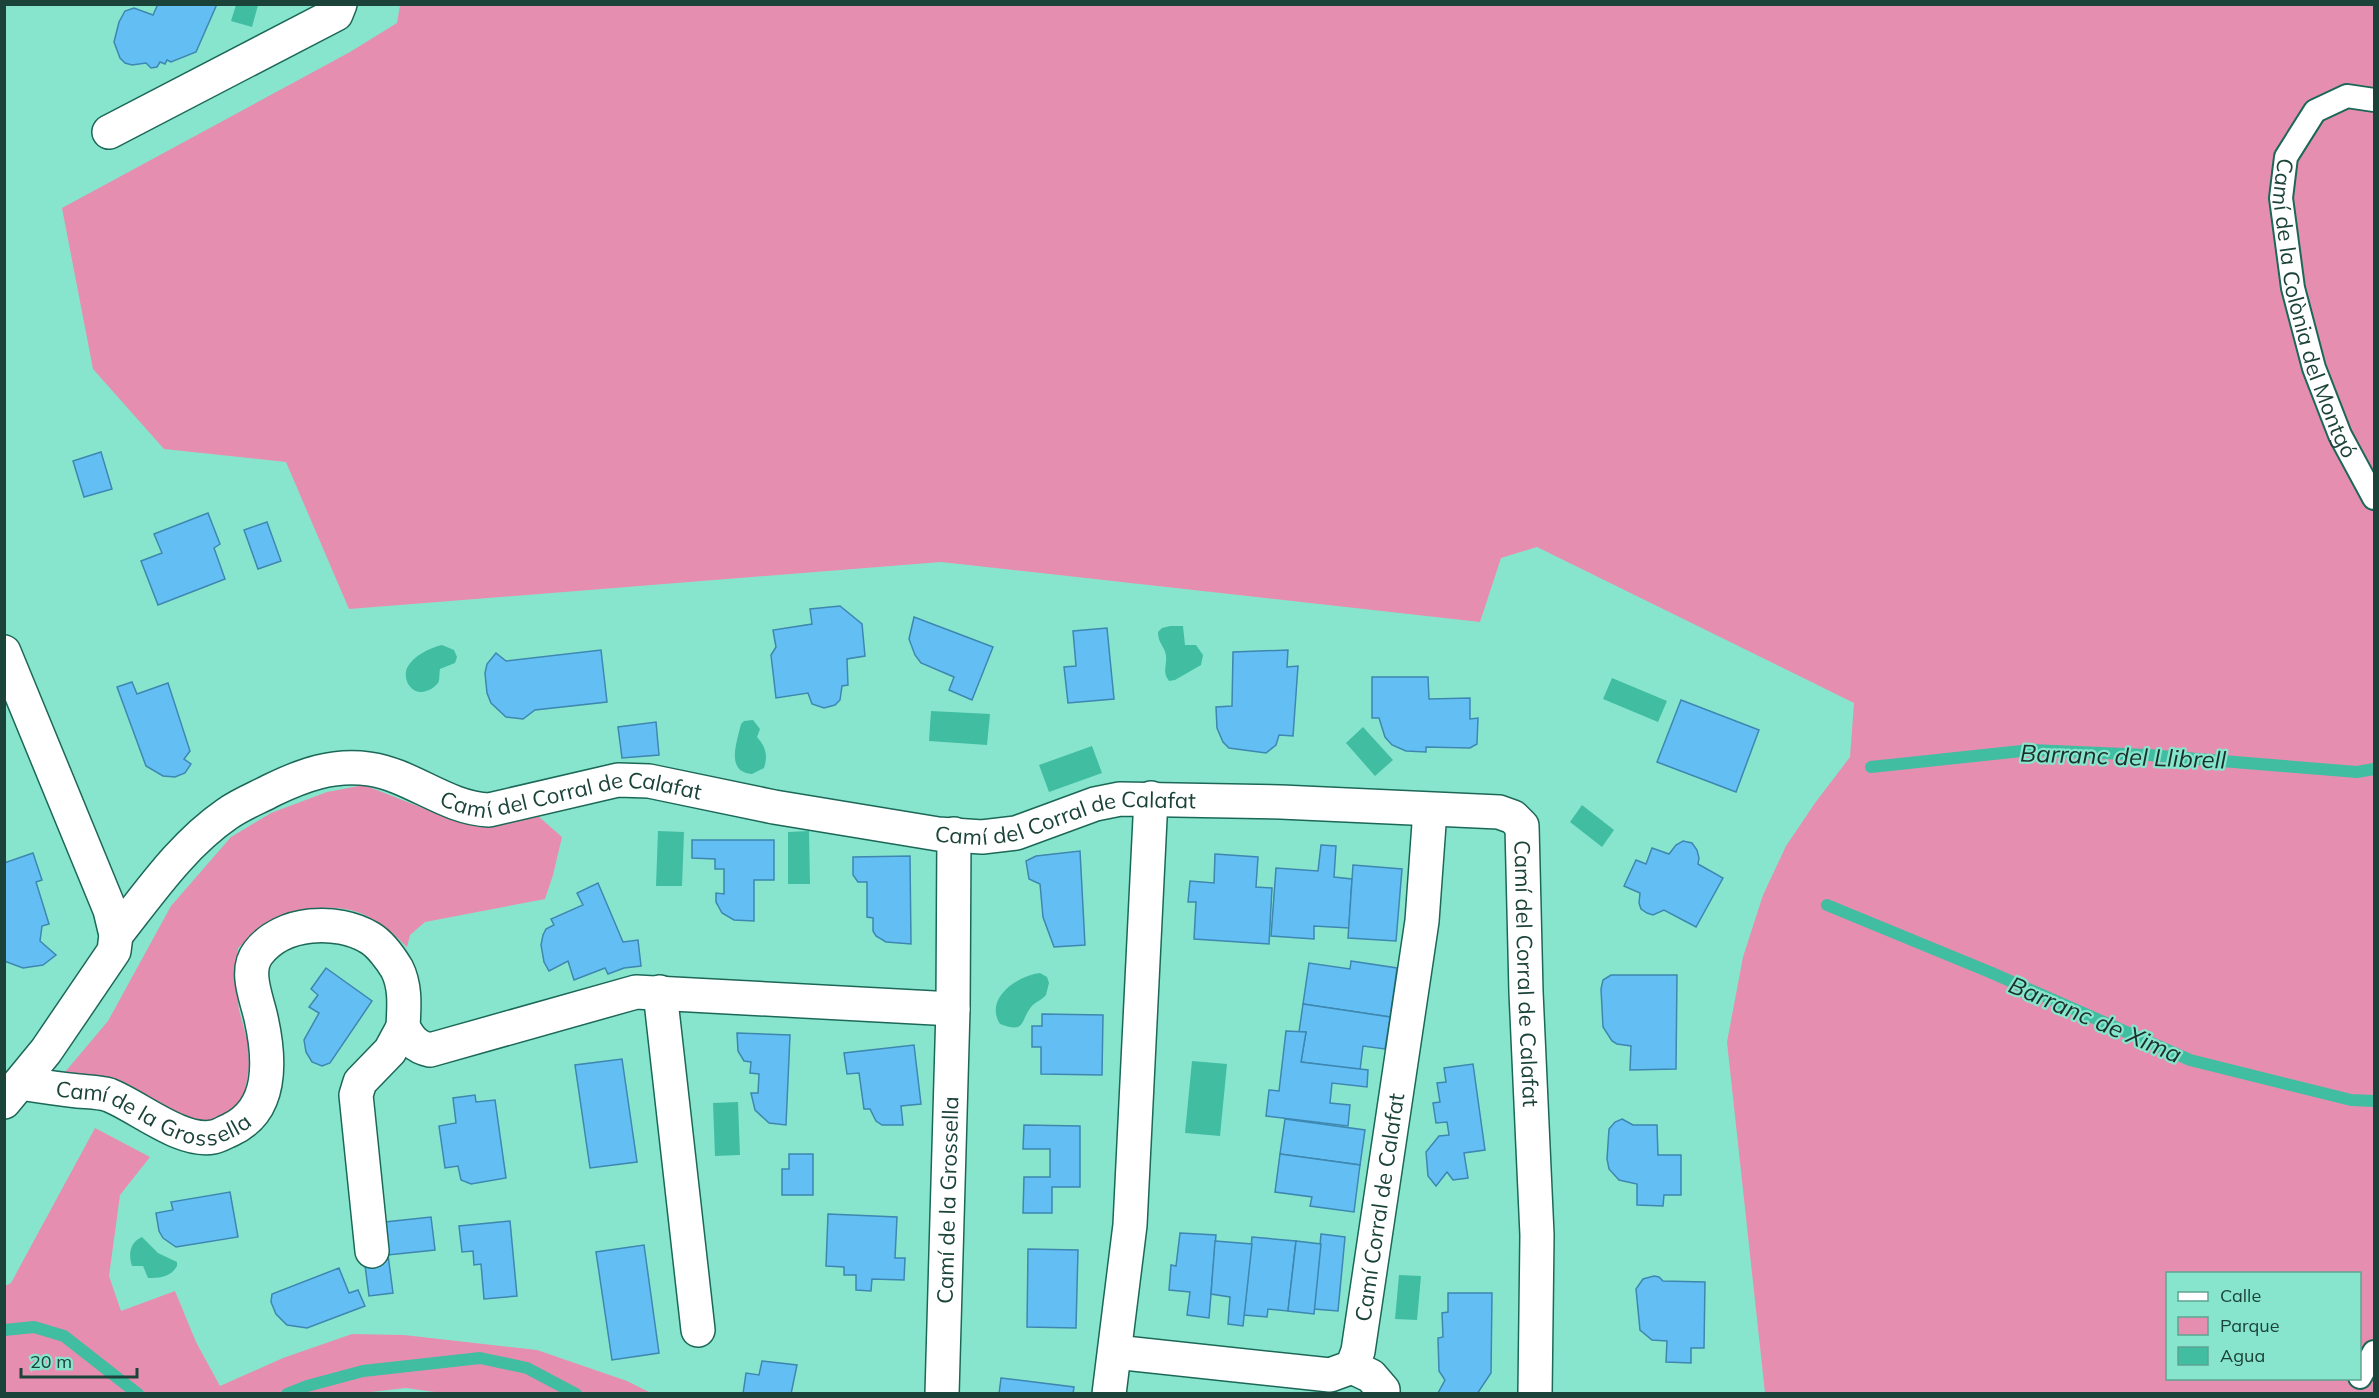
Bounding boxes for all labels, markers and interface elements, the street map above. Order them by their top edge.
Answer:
street label: Camí de la Colònia del Montgó [2266,157,2364,463]
water label: Barranc del Llibrell [2020,737,2227,775]
street label: Camí del Corral de Calafat [436,765,705,824]
street label: Camí del Corral de Calafat [934,785,1196,851]
street label: Camí del Corral de Calafat [1508,840,1545,1108]
water label: Barranc de Xima [2004,969,2186,1069]
street label: Camí de la Grossella [54,1074,257,1152]
street label: Camí Corral de Calafat [1349,1091,1410,1323]
street label: Camí de la Grossella [931,1096,964,1304]
legend [2166,1272,2361,1380]
text: Calle [2220,1284,2261,1307]
text: Parque [2220,1314,2279,1337]
scale bar [21,1341,136,1379]
text: Agua [2220,1344,2265,1367]
text: 20 m [30,1350,72,1373]

